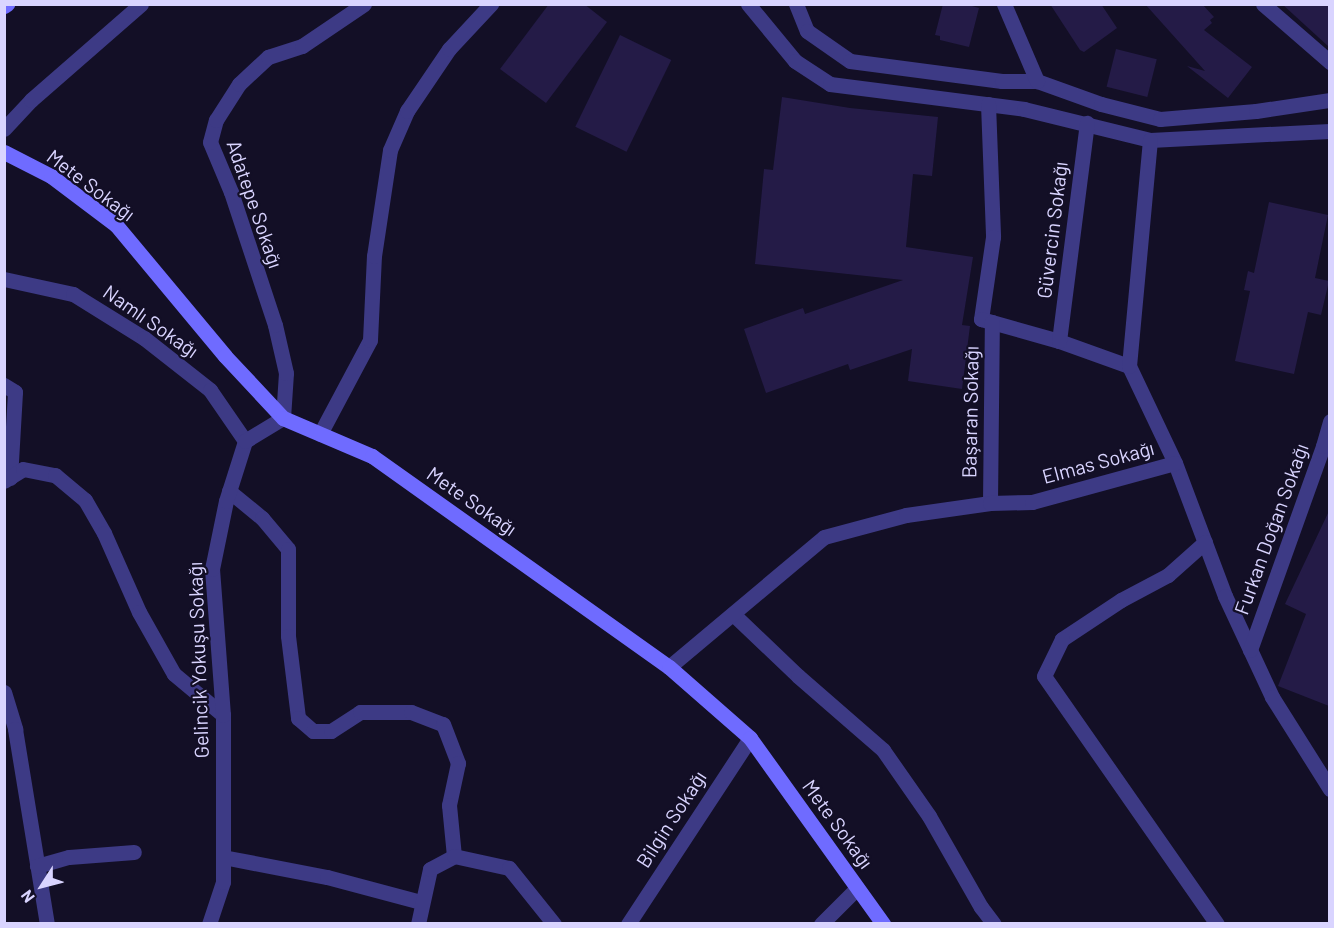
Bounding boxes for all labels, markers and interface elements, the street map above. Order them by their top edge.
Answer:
street label: Adatepe Sokağı [222,137,288,271]
street label: Mete Sokağı [42,144,140,226]
street label: Güvercin Sokağı [1032,160,1072,300]
street label: Namlı Sokağı [99,279,203,363]
street label: Başaran Sokağı [957,346,983,478]
street label: Elmas Sokağı [1040,436,1156,488]
street label: Furkan Doğan Sokağı [1229,440,1313,618]
street label: Mete Sokağı [423,461,521,541]
street label: Gelincik Yokuşu Sokağı [183,561,213,759]
street label: Bilgin Sokağı [631,766,711,872]
street label: Mete Sokağı [798,775,878,873]
north arrow [12,856,72,916]
text: N [16,887,38,907]

